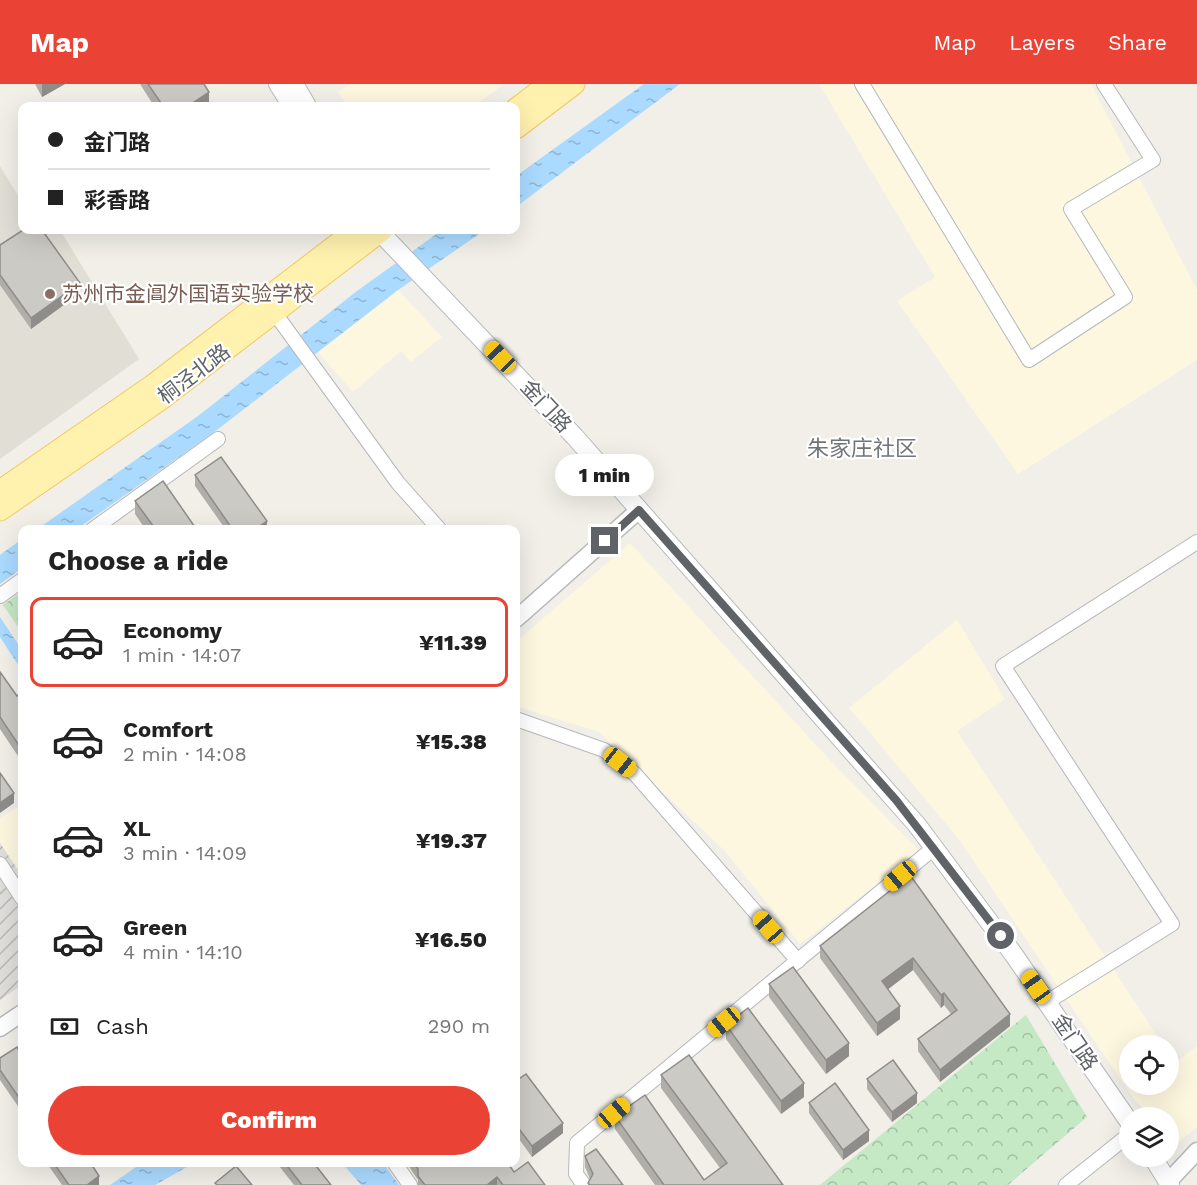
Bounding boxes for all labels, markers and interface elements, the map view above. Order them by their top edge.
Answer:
text: Map [30,26,89,59]
text: Map [933,30,976,55]
text: Layers [1009,30,1075,55]
text: Share [1108,30,1167,55]
text: 金门路 [84,130,150,155]
text: 彩香路 [84,188,150,213]
place label: 苏州市金阊外国语实验学校 [62,281,314,306]
marker: 苏州市金阊外国语实验学校 [43,287,57,301]
street label: 桐泾北路 [153,338,235,409]
car [481,338,519,376]
street label: 金门路 [516,374,577,437]
district label: 朱家庄社区 [807,436,917,461]
callout: 1 min [556,454,654,496]
text: 1 min [579,463,630,487]
route end [591,527,618,554]
text: Choose a ride [48,545,228,577]
icon: car [51,615,105,669]
text: Economy [123,618,222,643]
text: ¥11.39 [419,630,487,655]
text: 1 min · 14:07 [123,643,241,667]
icon: car [51,714,105,768]
text: Comfort [123,717,213,742]
text: ¥15.38 [416,729,487,754]
text: 2 min · 14:08 [123,742,247,766]
car [600,744,640,780]
icon: car [51,813,105,867]
text: XL [123,816,151,841]
text: ¥19.37 [416,828,487,853]
text: 3 min · 14:09 [123,841,247,865]
car [880,858,920,894]
car [749,908,787,946]
icon: car [51,912,105,966]
text: Green [123,915,187,940]
route start [987,922,1014,949]
text: ¥16.50 [415,927,487,952]
text: 4 min · 14:10 [123,940,243,964]
car [1018,967,1054,1007]
car [704,1004,744,1040]
street label: 金门路 [1047,1009,1103,1075]
icon: cash [48,1010,81,1043]
text: Cash [96,1014,149,1039]
text: 290 m [428,1014,490,1038]
map controls [1119,1035,1179,1167]
button: locate [1119,1035,1179,1095]
button: Confirm [48,1086,490,1155]
car [594,1095,634,1131]
button: layers [1119,1107,1179,1167]

